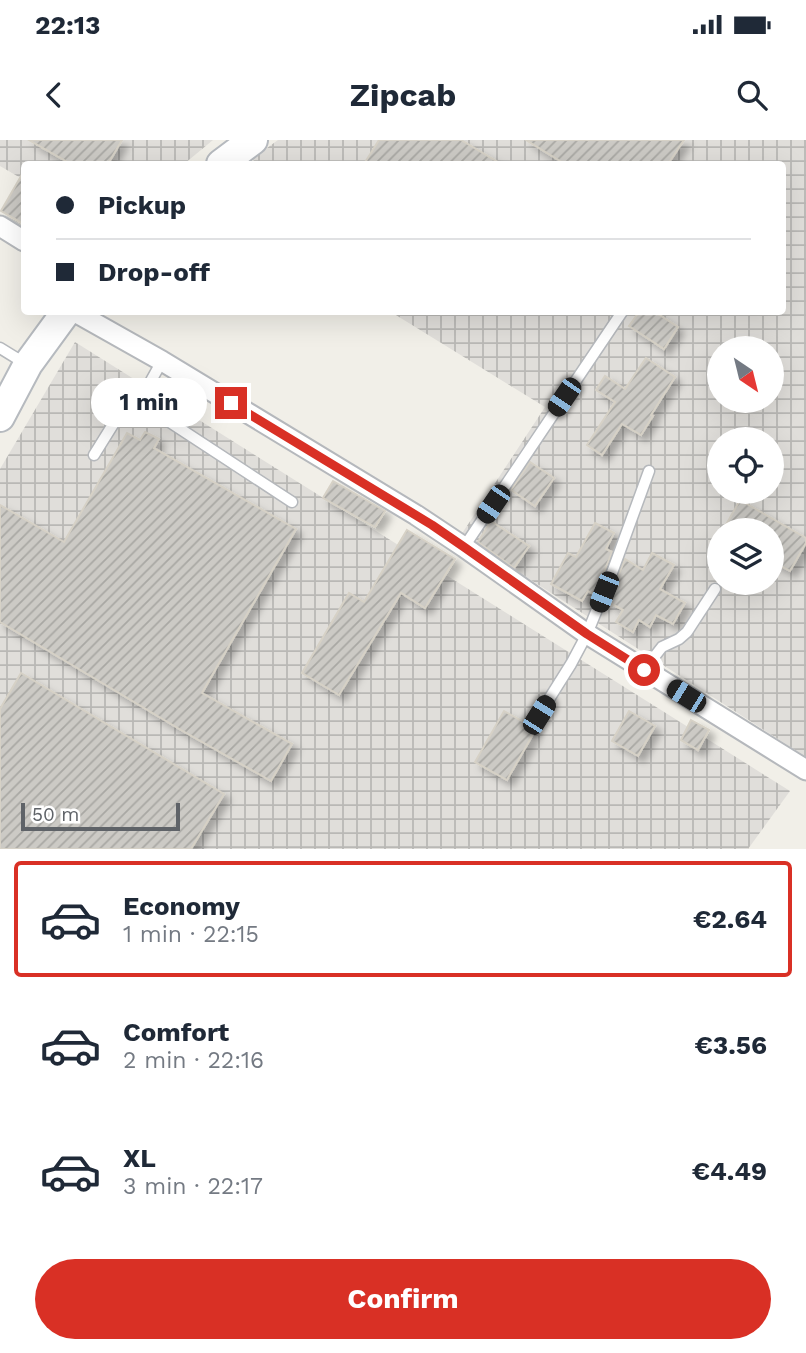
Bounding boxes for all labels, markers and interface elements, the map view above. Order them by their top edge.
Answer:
text: 22:13 [35,10,100,40]
icon: back [35,76,73,114]
text: Zipcab [350,76,456,114]
icon: search [733,76,771,114]
text: Pickup [98,190,186,220]
text: Drop-off [98,257,210,287]
north arrow [707,336,784,413]
map controls [707,336,784,595]
car [544,374,585,420]
callout: 1 min [91,378,206,428]
route end [215,387,247,419]
text: 1 min [119,389,179,416]
button: locate [707,427,784,504]
car [473,481,514,527]
button: layers [707,518,784,595]
car [587,569,622,615]
route start [628,654,660,686]
car [663,676,710,716]
car [519,692,560,738]
scale bar [21,800,180,832]
text: 50 m [32,803,79,826]
icon: car [39,888,102,951]
text: Economy [123,891,240,921]
text: €2.64 [693,904,767,934]
text: 1 min · 22:15 [123,921,259,948]
icon: car [39,1014,102,1077]
text: Comfort [123,1017,229,1047]
text: €3.56 [695,1030,767,1060]
text: 2 min · 22:16 [123,1047,264,1074]
icon: car [39,1140,102,1203]
text: XL [123,1143,156,1173]
text: €4.49 [692,1156,767,1186]
text: 3 min · 22:17 [123,1173,263,1200]
button: Confirm [35,1259,771,1339]

